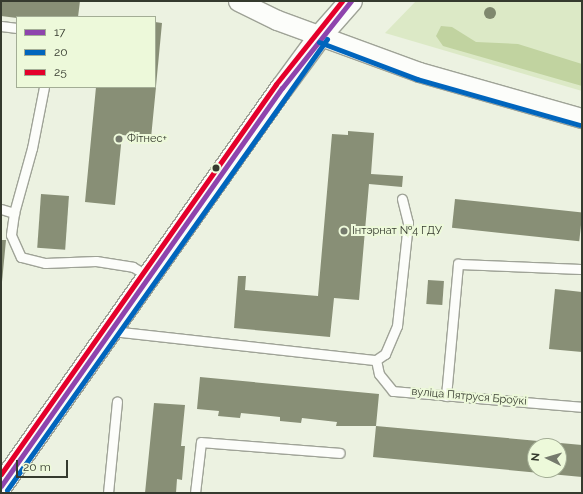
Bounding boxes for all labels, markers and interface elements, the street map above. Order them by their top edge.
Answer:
legend [16,16,156,88]
text: 17 [54,25,66,39]
text: 20 [54,45,68,59]
text: 25 [54,65,67,79]
place label: Фітнес+ [127,132,167,146]
marker: Фітнес+ [114,134,124,144]
unlabelled marker [211,163,221,173]
place label: Інтэрнат №4 ГДУ [352,224,442,238]
marker: Інтэрнат №4 ГДУ [339,226,349,236]
street label: вуліца Пятруся Броўкі [411,385,527,409]
north arrow [527,438,567,478]
scale bar [18,452,70,478]
text: N [529,452,542,462]
text: 20 m [23,460,51,474]

